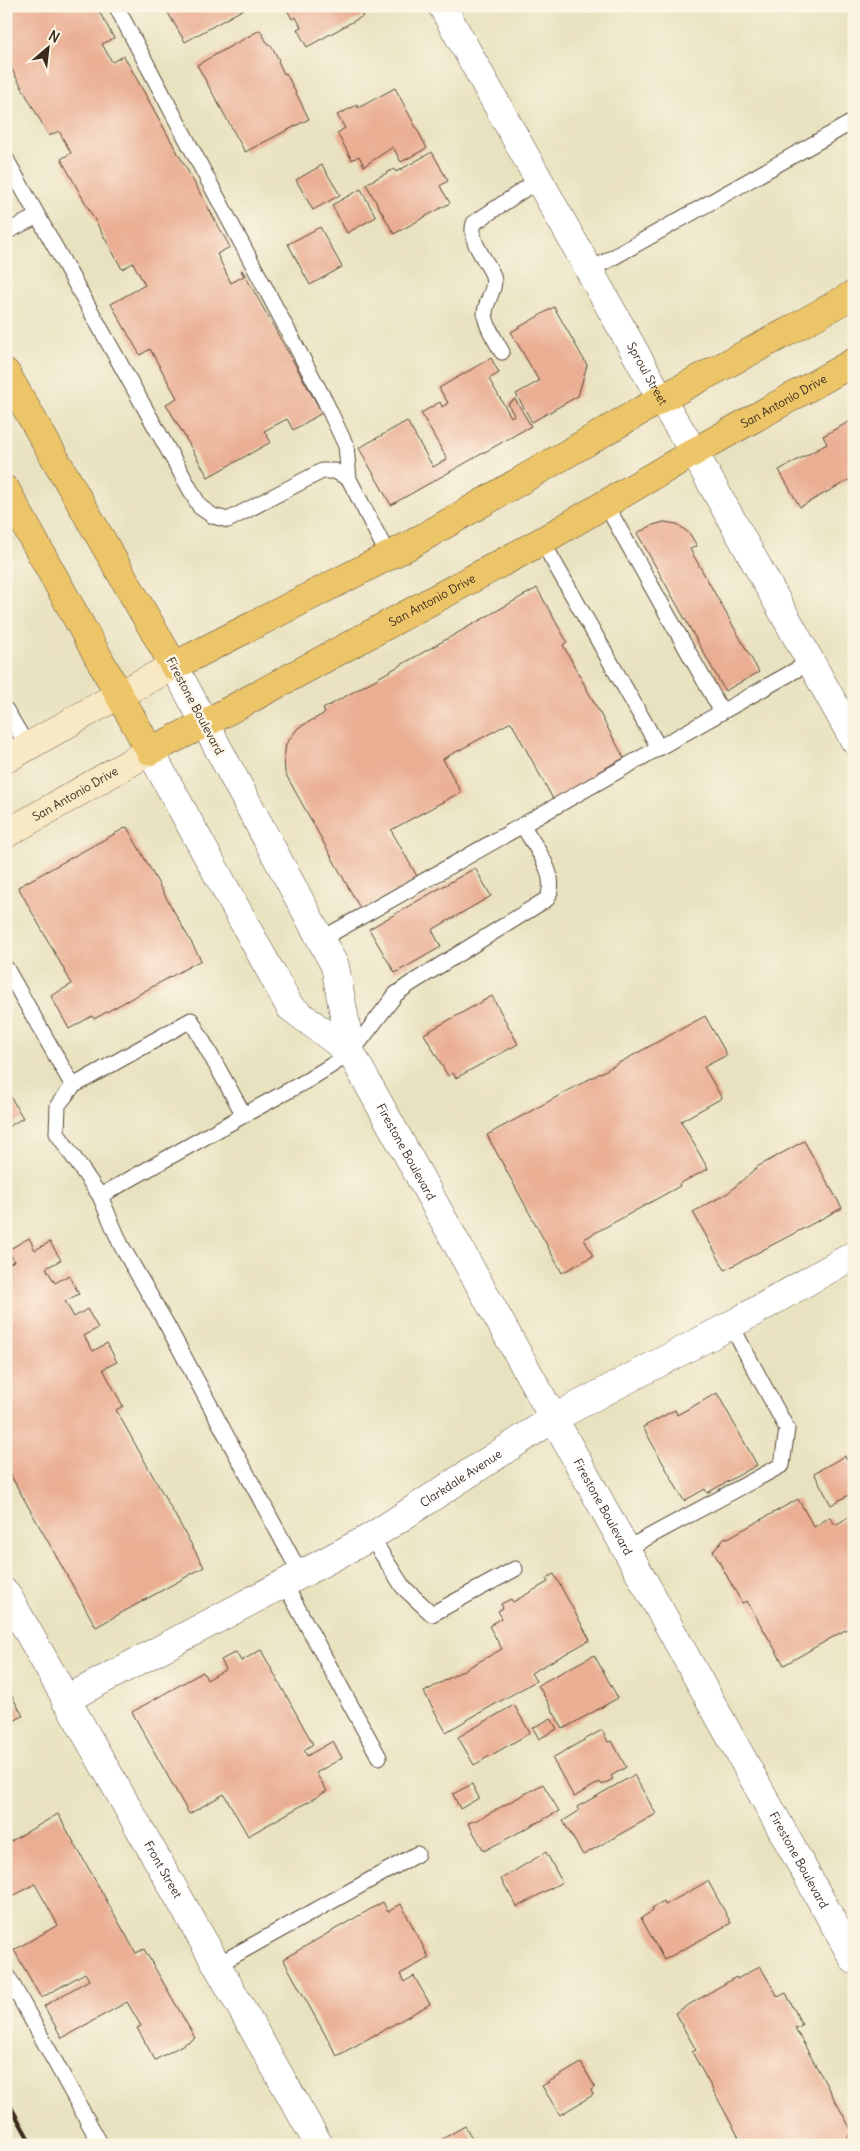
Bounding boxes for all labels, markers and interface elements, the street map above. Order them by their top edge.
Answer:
north arrow [22,22,72,72]
text: N [46,26,63,47]
street label: Sproul Street [624,339,671,408]
street label: San Antonio Drive [738,371,829,431]
street label: San Antonio Drive [386,570,478,630]
street label: Firestone Boulevard [163,654,227,757]
street label: San Antonio Drive [30,763,121,824]
street label: Firestone Boulevard [373,1101,439,1203]
street label: Clarkdale Avenue [417,1446,504,1510]
street label: Firestone Boulevard [570,1456,636,1558]
street label: Firestone Boulevard [766,1809,832,1911]
street label: Front Street [141,1838,186,1901]

